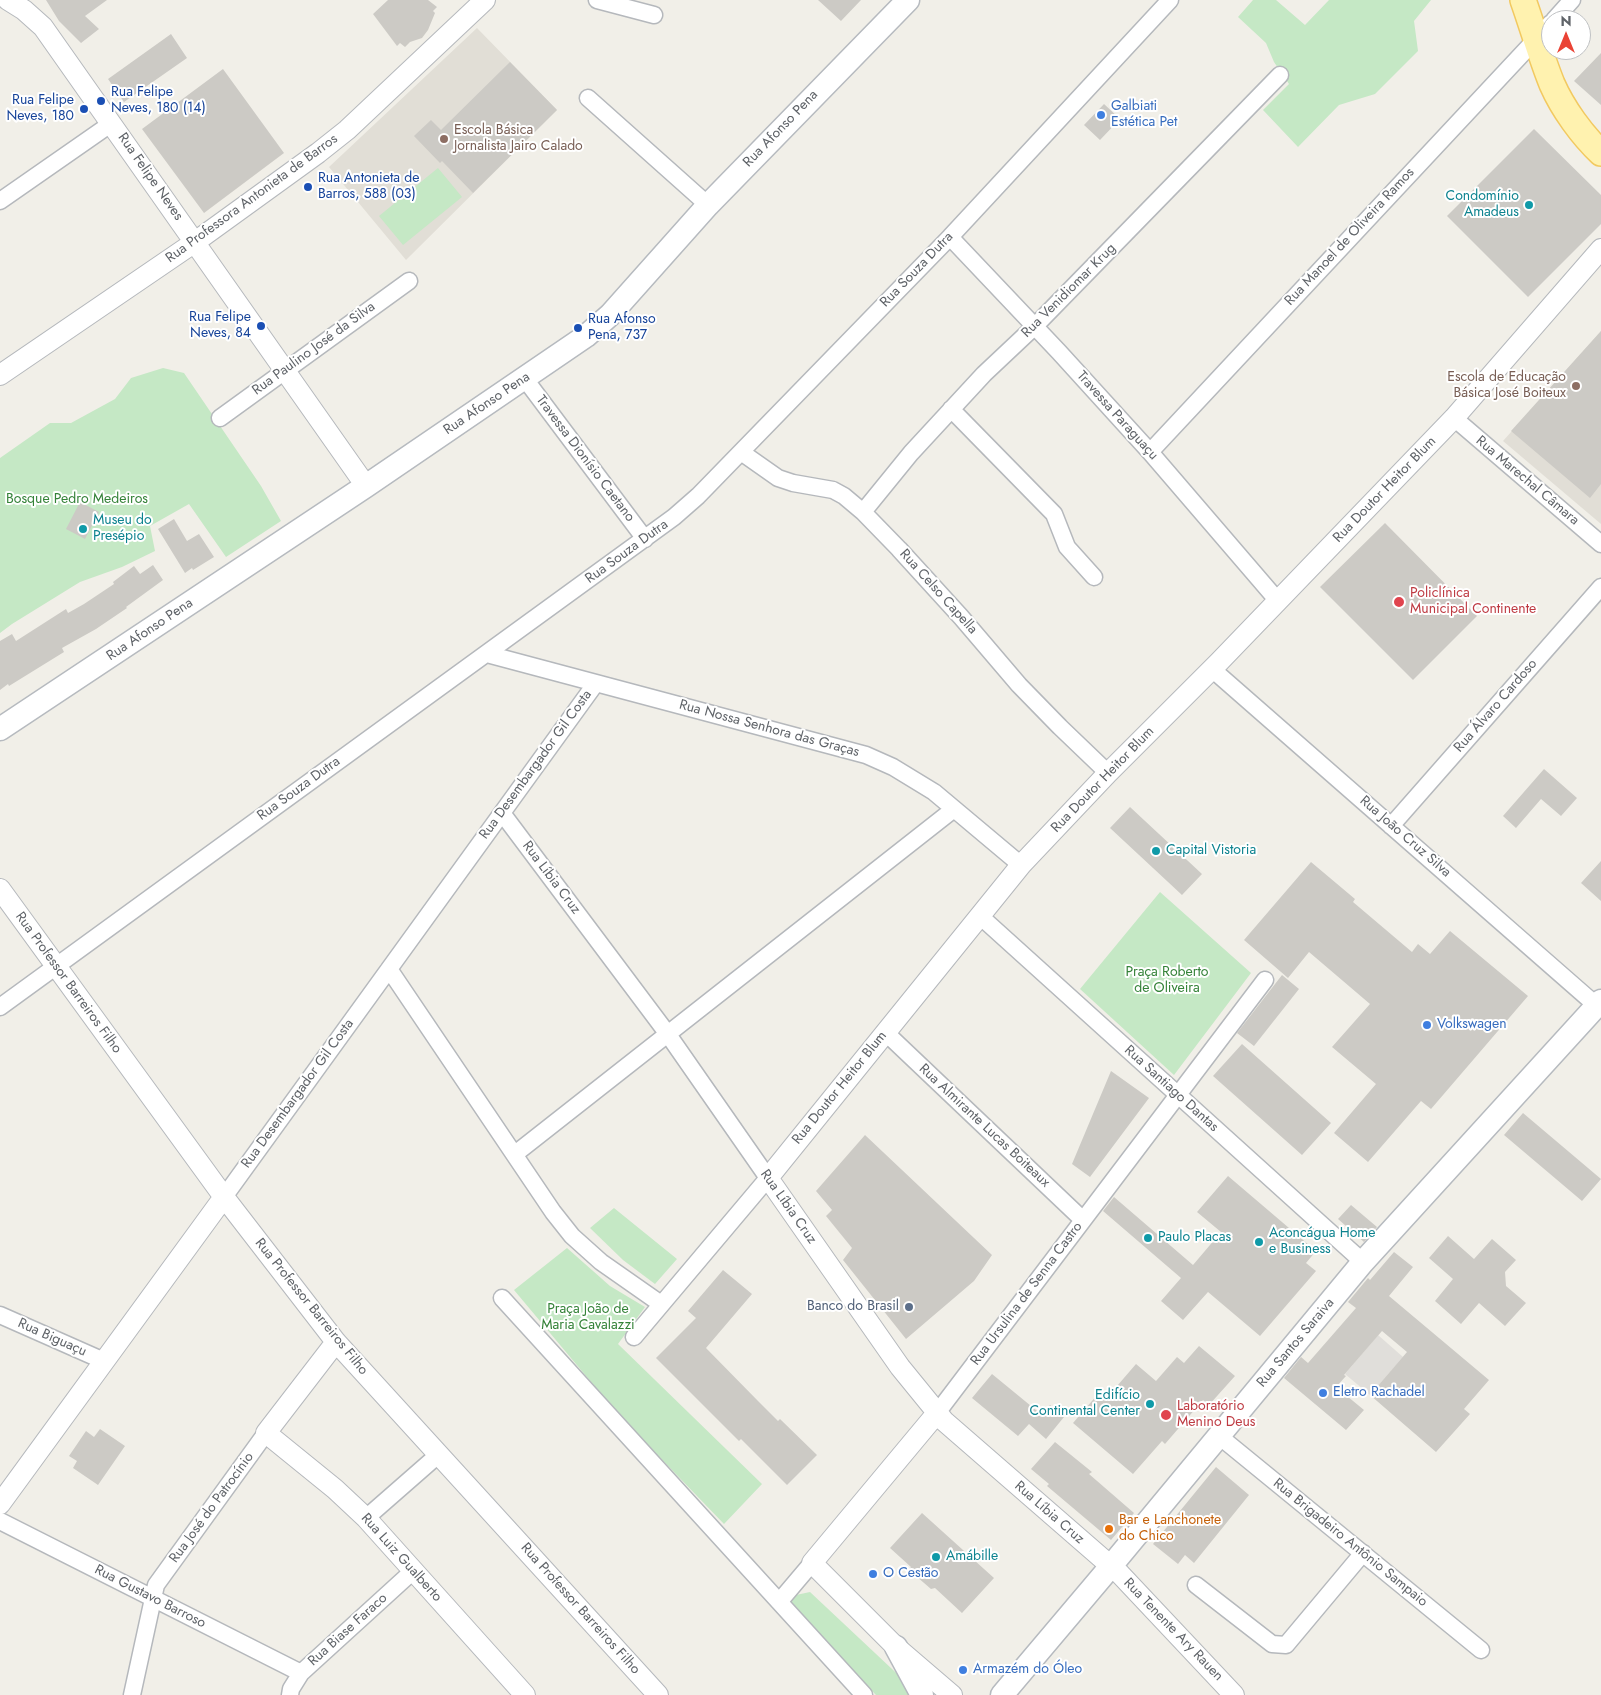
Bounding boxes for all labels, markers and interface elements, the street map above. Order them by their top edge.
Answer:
north arrow [1541,10,1591,60]
text: N [1560,11,1572,31]
place label: Rua Felipe Neves, 180 (14) [111,85,206,118]
street label: Rua Afonso Pena [740,87,822,171]
place label: Rua Felipe Neves, 180 [6,93,74,125]
marker: Rua Felipe Neves, 180 (14) [95,95,107,107]
place label: Galbiati Estética Pet [1111,99,1177,132]
marker: Rua Felipe Neves, 180 [78,103,90,115]
marker: Galbiati Estética Pet [1095,109,1107,121]
place label: Escola Básica Jornalista Jairo Calado [454,123,583,156]
street label: Rua Felipe Neves [114,130,186,224]
street label: Rua Professora Antonieta de Barros [163,131,341,267]
marker: Escola Básica Jornalista Jairo Calado [438,133,450,145]
street label: Rua Manoel de Oliveira Ramos [1282,165,1418,309]
place label: Rua Antonieta de Barros, 588 (03) [318,171,419,203]
marker: Rua Antonieta de Barros, 588 (03) [302,181,314,193]
place label: Condomínio Amadeus [1446,189,1519,222]
marker: Condomínio Amadeus [1523,199,1535,211]
street label: Rua Souza Dutra [877,229,957,311]
street label: Rua Venidiomar Krug [1018,240,1120,342]
street label: Rua Paulino José da Silva [249,299,379,399]
place label: Rua Felipe Neves, 84 [189,310,251,342]
place label: Rua Afonso Pena, 737 [588,312,656,344]
marker: Rua Felipe Neves, 84 [255,320,267,332]
marker: Rua Afonso Pena, 737 [572,322,584,334]
street label: Travessa Paraguaçu [1073,368,1161,464]
street label: Rua Afonso Pena [441,369,533,439]
place label: Escola de Educação Básica José Boiteux [1447,370,1566,402]
marker: Escola de Educação Básica José Boiteux [1570,380,1582,392]
street label: Travessa Dionísio Caetano [532,393,638,525]
street label: Rua Marechal Câmara [1472,433,1582,529]
street label: Rua Doutor Heitor Blum [1330,434,1440,546]
park label: Bosque Pedro Medeiros [6,492,148,508]
place label: Museu do Presépio [93,513,152,546]
street label: Rua Souza Dutra [582,516,672,588]
marker: Museu do Presépio [77,523,89,535]
street label: Rua Celso Capella [896,546,980,638]
place label: Policlínica Municipal Continente [1410,586,1536,618]
street label: Rua Afonso Pena [104,595,196,665]
marker: Policlínica Municipal Continente [1392,595,1406,609]
street label: Rua Álvaro Cardoso [1451,656,1541,756]
street label: Rua Desembargador Gil Costa [476,687,596,843]
street label: Rua Nossa Senhora das Graças [677,697,861,761]
street label: Rua Doutor Heitor Blum [1048,724,1158,836]
street label: Rua Souza Dutra [254,753,344,825]
street label: Rua João Cruz Silva [1356,793,1454,881]
street label: Rua Líbia Cruz [518,838,584,918]
place label: Capital Vistoria [1166,843,1256,859]
marker: Capital Vistoria [1150,845,1162,857]
street label: Rua Professor Barreiros Filho [11,909,125,1057]
park label: Praça Roberto de Oliveira [1125,965,1209,998]
street label: Rua Desembargador Gil Costa [238,1016,358,1172]
place label: Volkswagen [1437,1017,1507,1033]
marker: Volkswagen [1421,1019,1433,1031]
street label: Rua Doutor Heitor Blum [789,1028,891,1148]
street label: Rua Santiago Dantas [1121,1042,1221,1136]
street label: Rua Almirante Lucas Boiteaux [915,1061,1053,1191]
street label: Rua Líbia Cruz [756,1167,820,1247]
street label: Rua Ursulina de Senna Castro [968,1219,1086,1369]
place label: Aconcágua Home e Business [1269,1226,1375,1258]
place label: Paulo Placas [1158,1230,1231,1246]
marker: Paulo Placas [1142,1232,1154,1244]
street label: Rua Professor Barreiros Filho [251,1235,371,1379]
marker: Aconcágua Home e Business [1253,1236,1265,1248]
street label: Rua Santos Saraiva [1254,1295,1338,1391]
place label: Banco do Brasil [807,1299,899,1315]
marker: Banco do Brasil [903,1301,915,1313]
park label: Praça João de Maria Cavalazzi [541,1302,635,1334]
street label: Rua Biguaçu [15,1315,89,1361]
place label: Eletro Rachadel [1333,1385,1425,1401]
marker: Eletro Rachadel [1317,1387,1329,1399]
place label: Edifício Continental Center [1029,1388,1140,1420]
marker: Edifício Continental Center [1144,1398,1156,1410]
place label: Laboratório Menino Deus [1177,1399,1255,1431]
marker: Laboratório Menino Deus [1159,1408,1173,1422]
street label: Rua José do Patrocínio [166,1449,258,1567]
street label: Rua Brigadeiro Antônio Sampaio [1269,1475,1431,1611]
street label: Rua Líbia Cruz [1011,1478,1087,1548]
street label: Rua Luiz Gualberto [357,1510,445,1606]
place label: Bar e Lanchonete do Chico [1119,1513,1221,1545]
marker: Bar e Lanchonete do Chico [1103,1523,1115,1535]
street label: Rua Professor Barreiros Filho [517,1540,643,1678]
place label: Amábille [946,1549,998,1565]
marker: Amábille [930,1551,942,1563]
street label: Rua Gustavo Barroso [92,1562,208,1632]
place label: O Cestão [883,1566,938,1582]
marker: O Cestão [867,1568,879,1580]
street label: Rua Tenente Ary Rauen [1120,1575,1226,1685]
street label: Rua Biase Faraco [305,1590,391,1670]
place label: Armazém do Óleo [973,1662,1082,1678]
marker: Armazém do Óleo [957,1664,969,1676]

